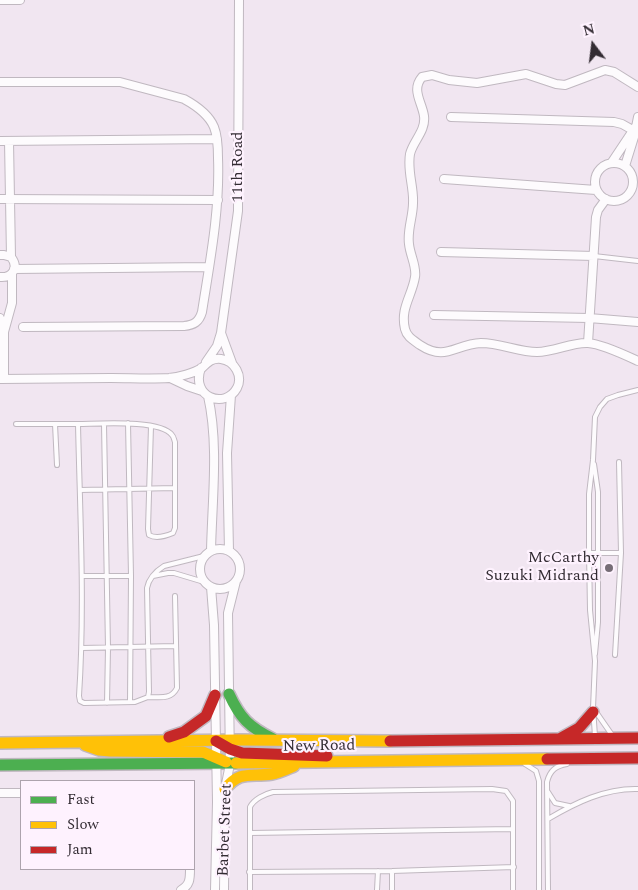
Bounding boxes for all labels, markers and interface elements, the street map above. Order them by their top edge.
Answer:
text: N [581,18,597,42]
north arrow [568,20,618,70]
street label: 11th Road [229,131,249,203]
place label: McCarthy Suzuki Midrand [485,549,599,587]
marker: McCarthy Suzuki Midrand [603,562,615,574]
street label: New Road [283,737,355,757]
legend [20,780,195,870]
street label: Barbet Street [215,783,237,877]
text: Fast [67,788,95,811]
text: Slow [67,813,99,836]
text: Jam [67,838,93,861]

